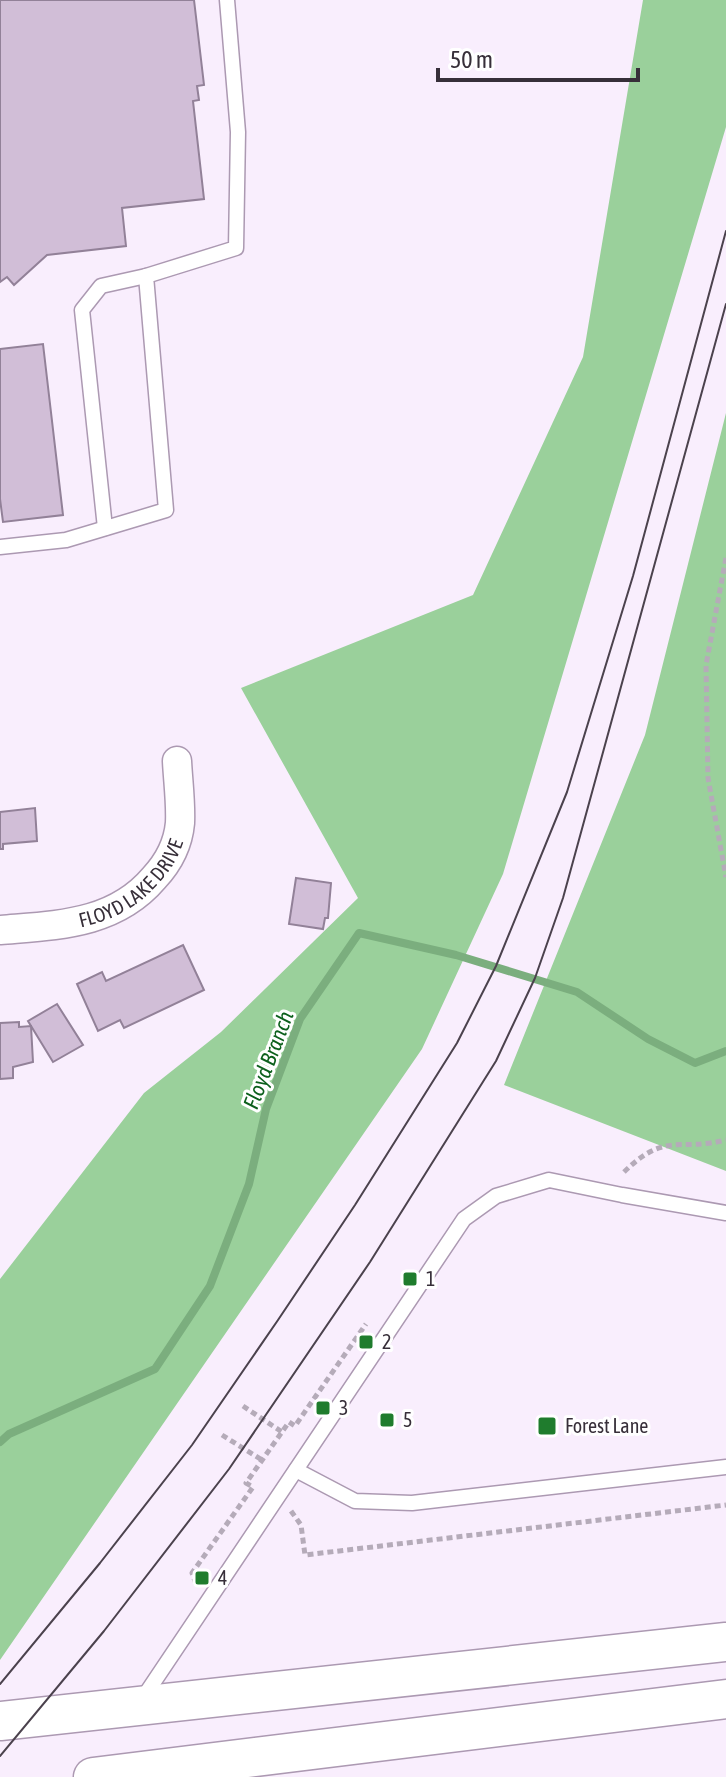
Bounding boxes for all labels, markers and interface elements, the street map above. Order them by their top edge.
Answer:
scale bar [438,32,638,82]
text: 50 m [450,46,493,73]
street label: FLOYD LAKE DRIVE [76,835,187,931]
water label: Floyd Branch [237,1007,299,1113]
place label: 1 [426,1267,435,1290]
marker: 1 [401,1270,419,1288]
place label: 2 [382,1330,391,1353]
marker: 2 [357,1333,375,1351]
place label: 3 [339,1396,348,1419]
marker: 3 [314,1399,332,1417]
place label: 5 [403,1408,412,1431]
marker: 5 [378,1411,396,1429]
place label: Forest Lane [565,1414,648,1437]
marker: Forest Lane [536,1415,558,1437]
place label: 4 [218,1566,227,1589]
marker: 4 [193,1569,211,1587]

